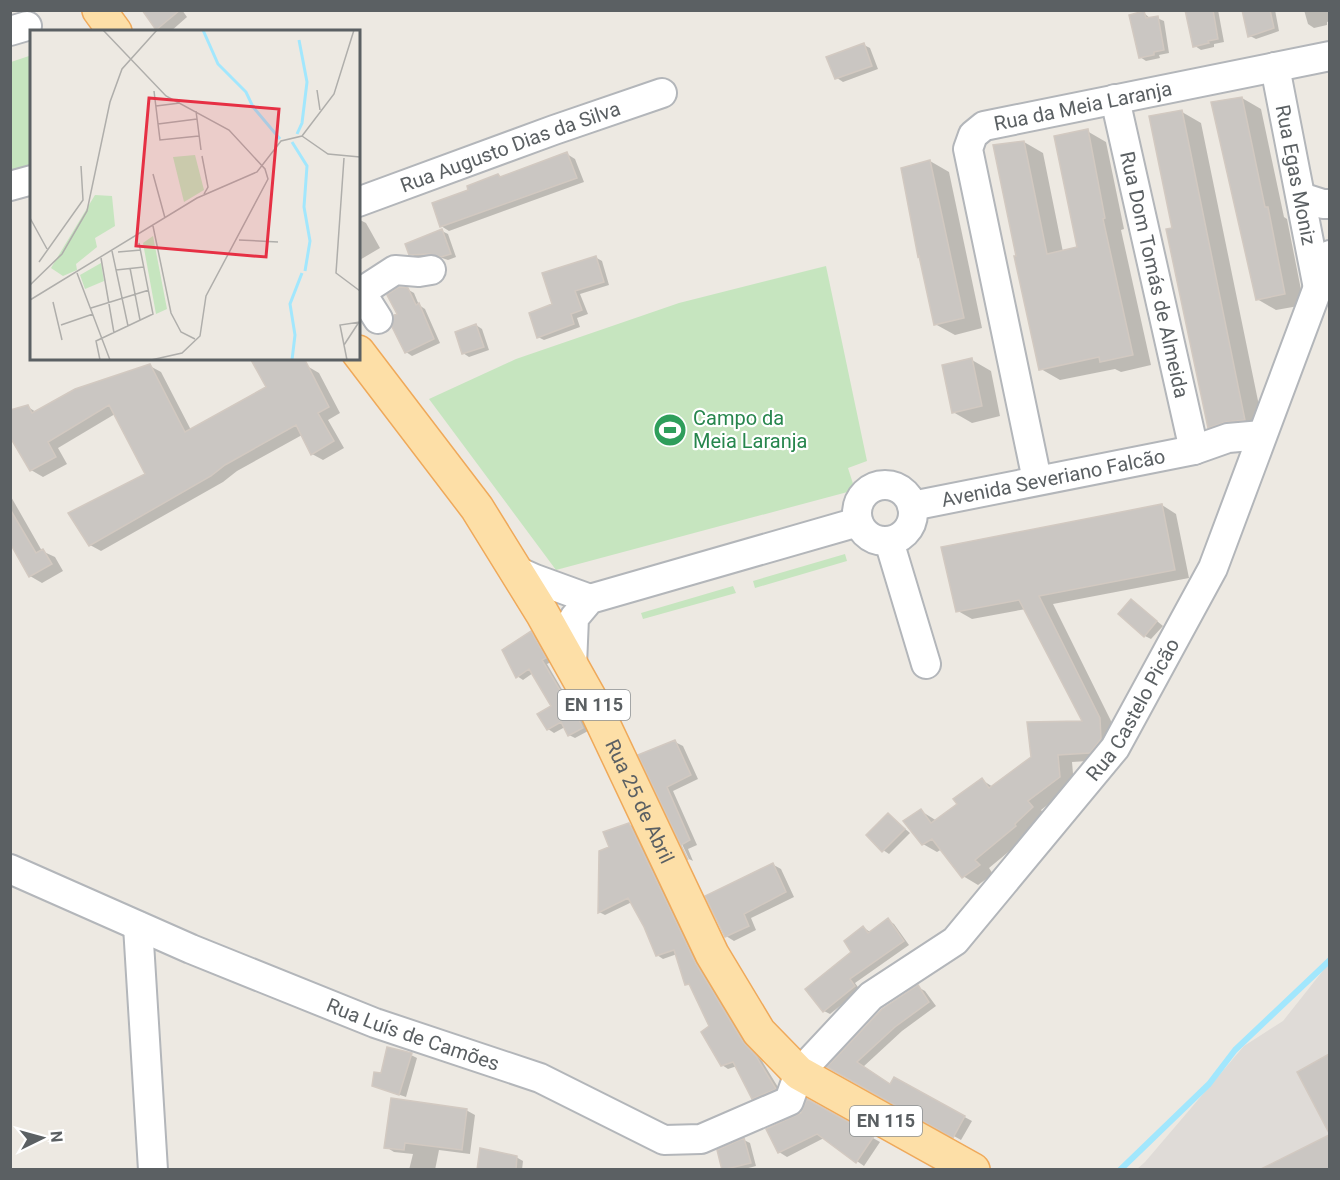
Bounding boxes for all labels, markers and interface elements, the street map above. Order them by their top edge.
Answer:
inset map [30,30,360,360]
street label: Rua da Meia Laranja [992,76,1174,136]
street label: Rua Augusto Dias da Silva [397,96,623,197]
street label: Rua Egas Moniz [1271,103,1321,247]
street label: Rua Dom Tomás de Almeida [1115,149,1194,400]
place label: Campo da Meia Laranja [693,406,807,453]
sports icon: Campo da Meia Laranja [652,412,688,448]
street label: Avenida Severiano Falcão [939,444,1167,512]
street label: Rua Castelo Picão [1081,634,1184,786]
road number: EN 115 [558,690,630,720]
street label: Rua 25 de Abril [600,735,679,867]
street label: Rua Luís de Camões [323,993,503,1076]
road number: EN 115 [850,1106,922,1136]
north arrow [12,1108,72,1168]
text: N [46,1130,66,1143]

